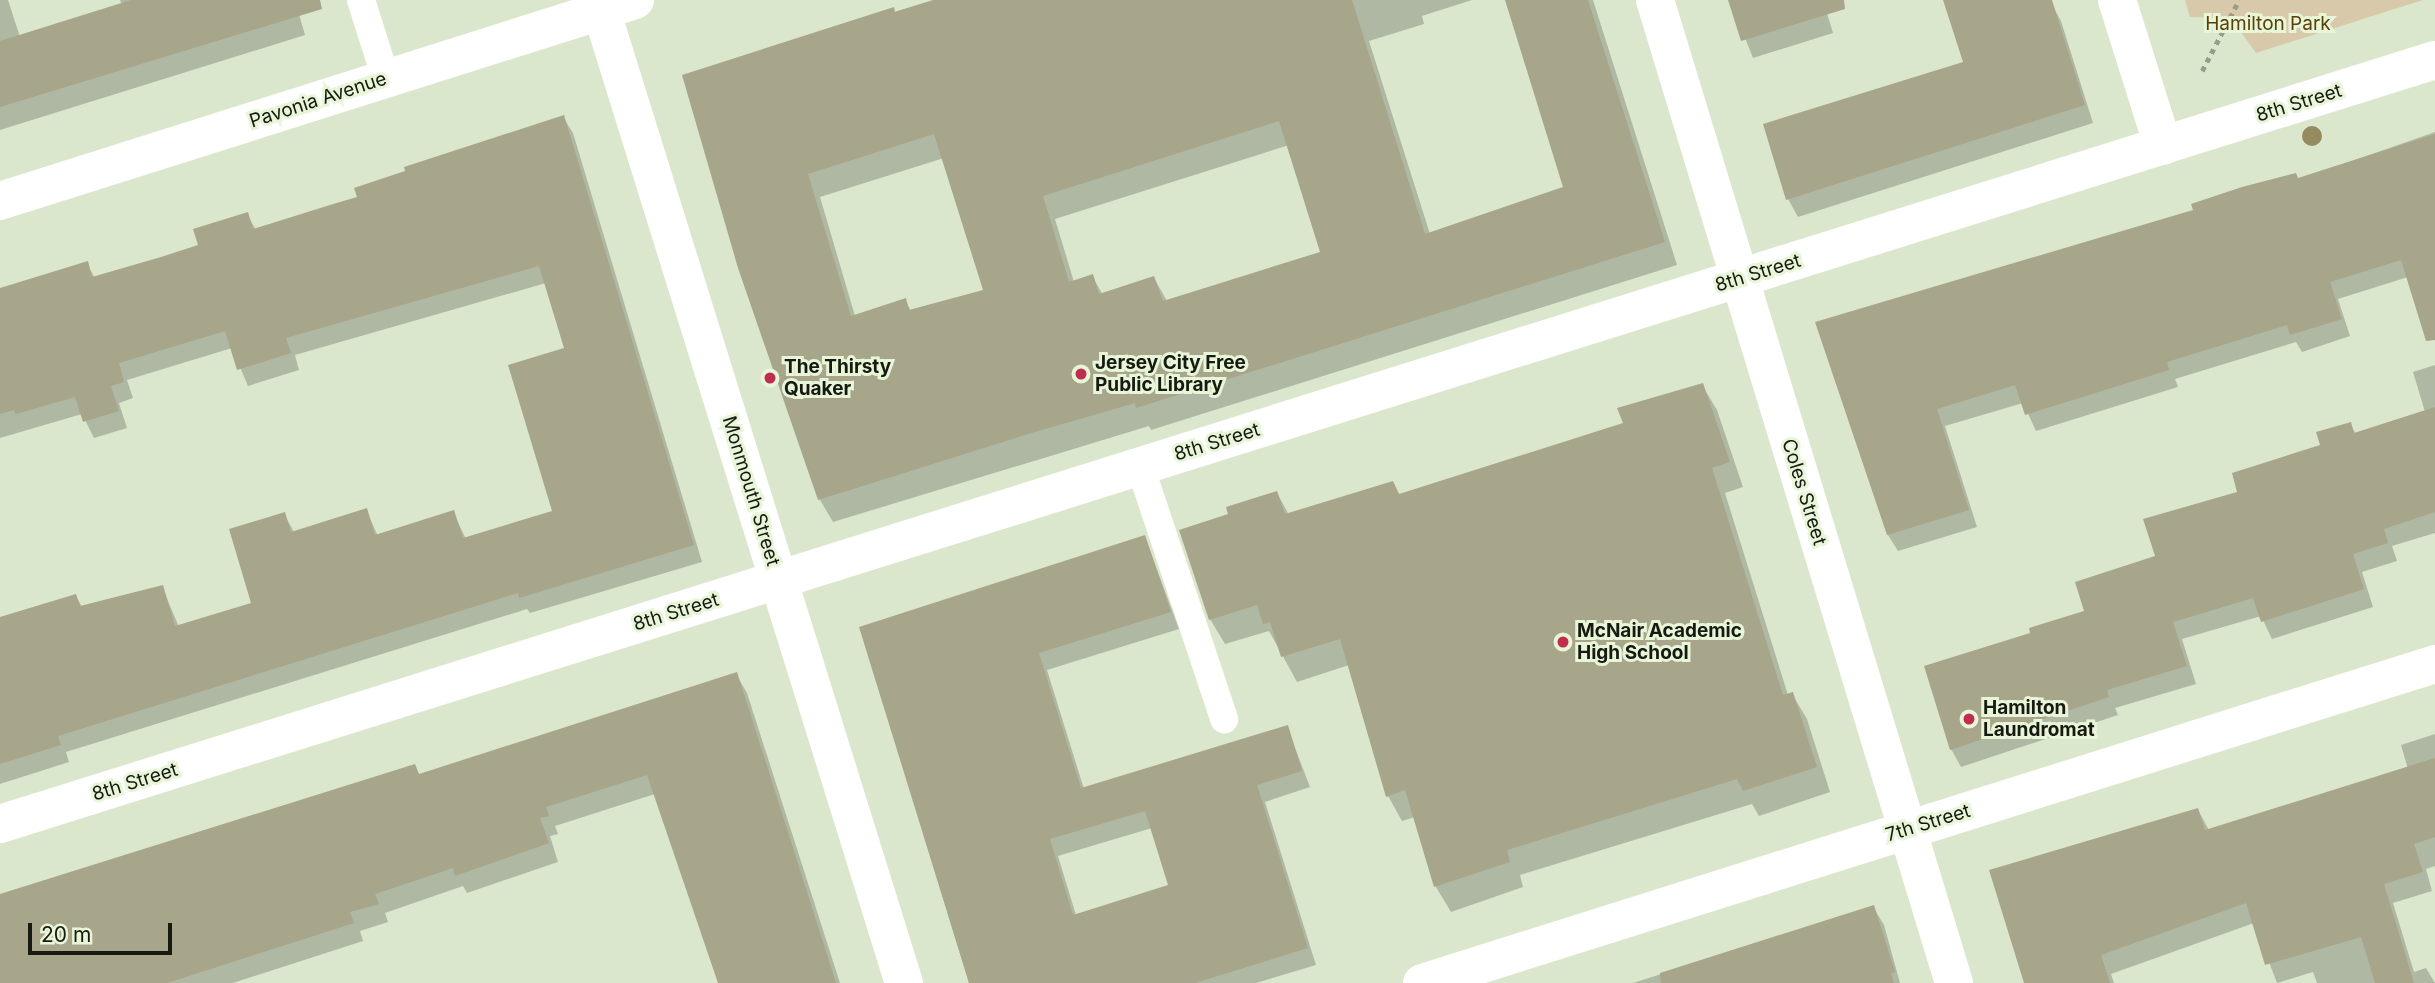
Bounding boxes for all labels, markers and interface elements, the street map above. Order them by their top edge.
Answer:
park label: Hamilton Park [2205,13,2331,35]
street label: Pavonia Avenue [247,67,389,133]
street label: 8th Street [2254,79,2344,127]
street label: 8th Street [1713,249,1803,297]
place label: Jersey City Free Public Library [1095,352,1246,396]
place label: The Thirsty Quaker [784,356,891,400]
marker: Jersey City Free Public Library [1073,366,1089,382]
marker: The Thirsty Quaker [762,370,778,386]
street label: Monmouth Street [717,413,785,569]
street label: 8th Street [1172,418,1262,466]
street label: Coles Street [1777,436,1831,548]
street label: 8th Street [631,588,721,636]
place label: McNair Academic High School [1577,620,1742,664]
marker: McNair Academic High School [1555,634,1571,650]
place label: Hamilton Laundromat [1983,697,2095,741]
marker: Hamilton Laundromat [1961,711,1977,727]
street label: 8th Street [90,758,180,806]
street label: 7th Street [1883,799,1973,847]
scale bar [32,909,175,953]
text: 20 m [41,922,91,947]

